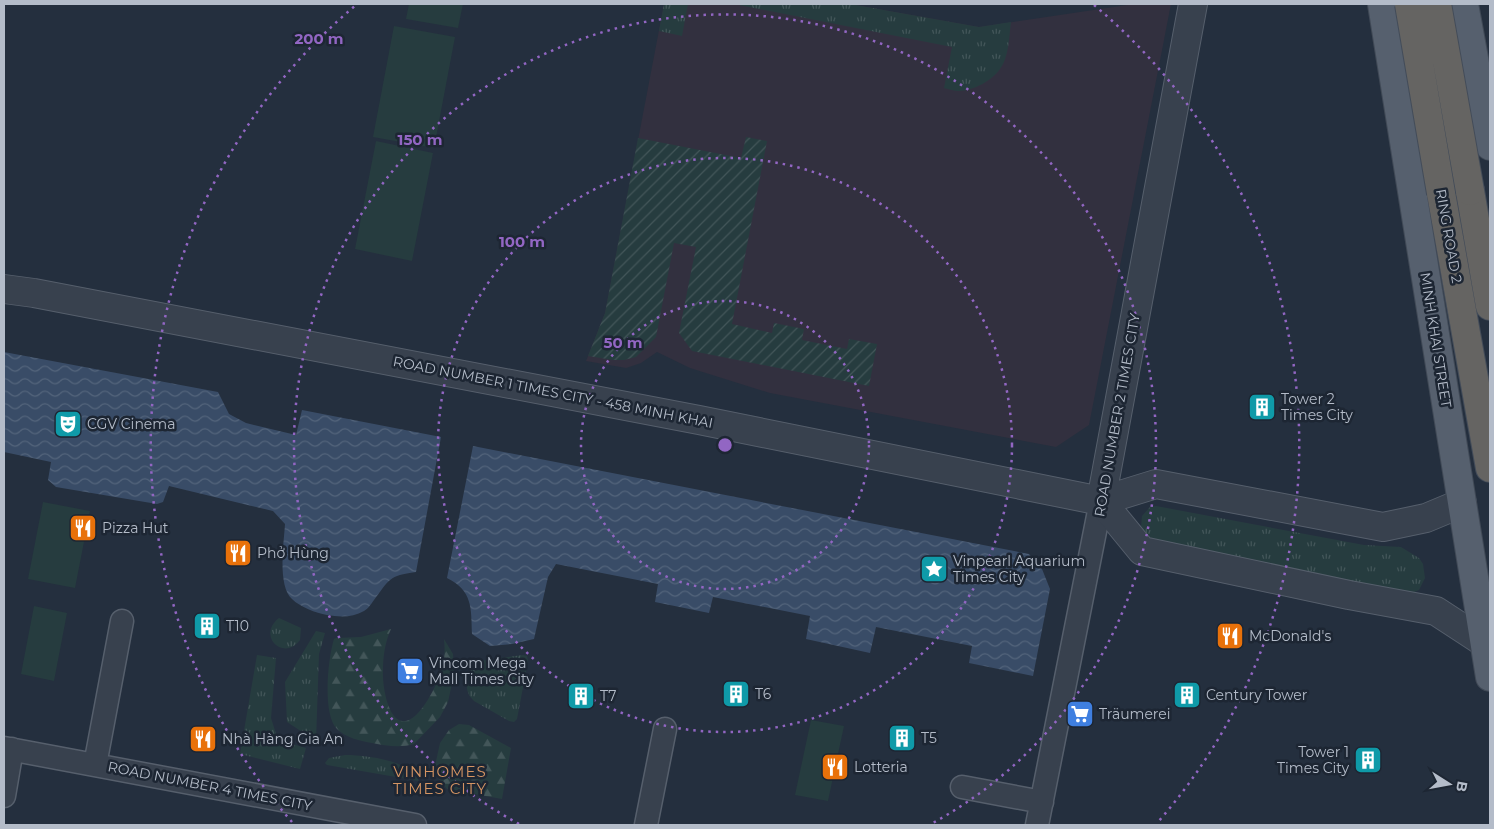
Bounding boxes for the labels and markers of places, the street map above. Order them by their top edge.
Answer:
place label: Tower 2 Times City [1281,390,1353,424]
building icon: Tower 2 Times City [1247,392,1277,422]
theatre icon: CGV Cinema [53,409,83,439]
place label: CGV Cinema [87,415,175,433]
centre of rings [716,436,734,454]
restaurant icon: Pizza Hut [68,513,98,543]
place label: Pizza Hut [102,519,169,537]
restaurant icon: Phở Hùng [223,538,253,568]
place label: Phở Hùng [257,544,329,562]
place label: Vinpearl Aquarium Times City [953,552,1085,586]
place icon: Vinpearl Aquarium Times City [919,554,949,584]
building icon: T10 [192,611,222,641]
place label: T10 [226,617,249,635]
restaurant icon: McDonald's [1215,621,1245,651]
place label: McDonald's [1249,627,1331,645]
place label: Vincom Mega Mall Times City [429,654,534,688]
supermarket icon: Vincom Mega Mall Times City [395,656,425,686]
building icon: T6 [721,679,751,709]
building icon: Century Tower [1172,680,1202,710]
building icon: T7 [566,681,596,711]
place label: T6 [755,685,772,703]
place label: Century Tower [1206,686,1308,704]
place label: T7 [600,687,617,705]
supermarket icon: Träumerei [1065,699,1095,729]
place label: Träumerei [1099,705,1171,723]
building icon: T5 [887,723,917,753]
restaurant icon: Nhà Hàng Gia An [188,724,218,754]
place label: T5 [921,729,937,747]
place label: Nhà Hàng Gia An [222,730,343,748]
place label: Tower 1 Times City [1277,743,1349,777]
building icon: Tower 1 Times City [1353,745,1383,775]
restaurant icon: Lotteria [820,752,850,782]
place label: Lotteria [854,758,908,776]

